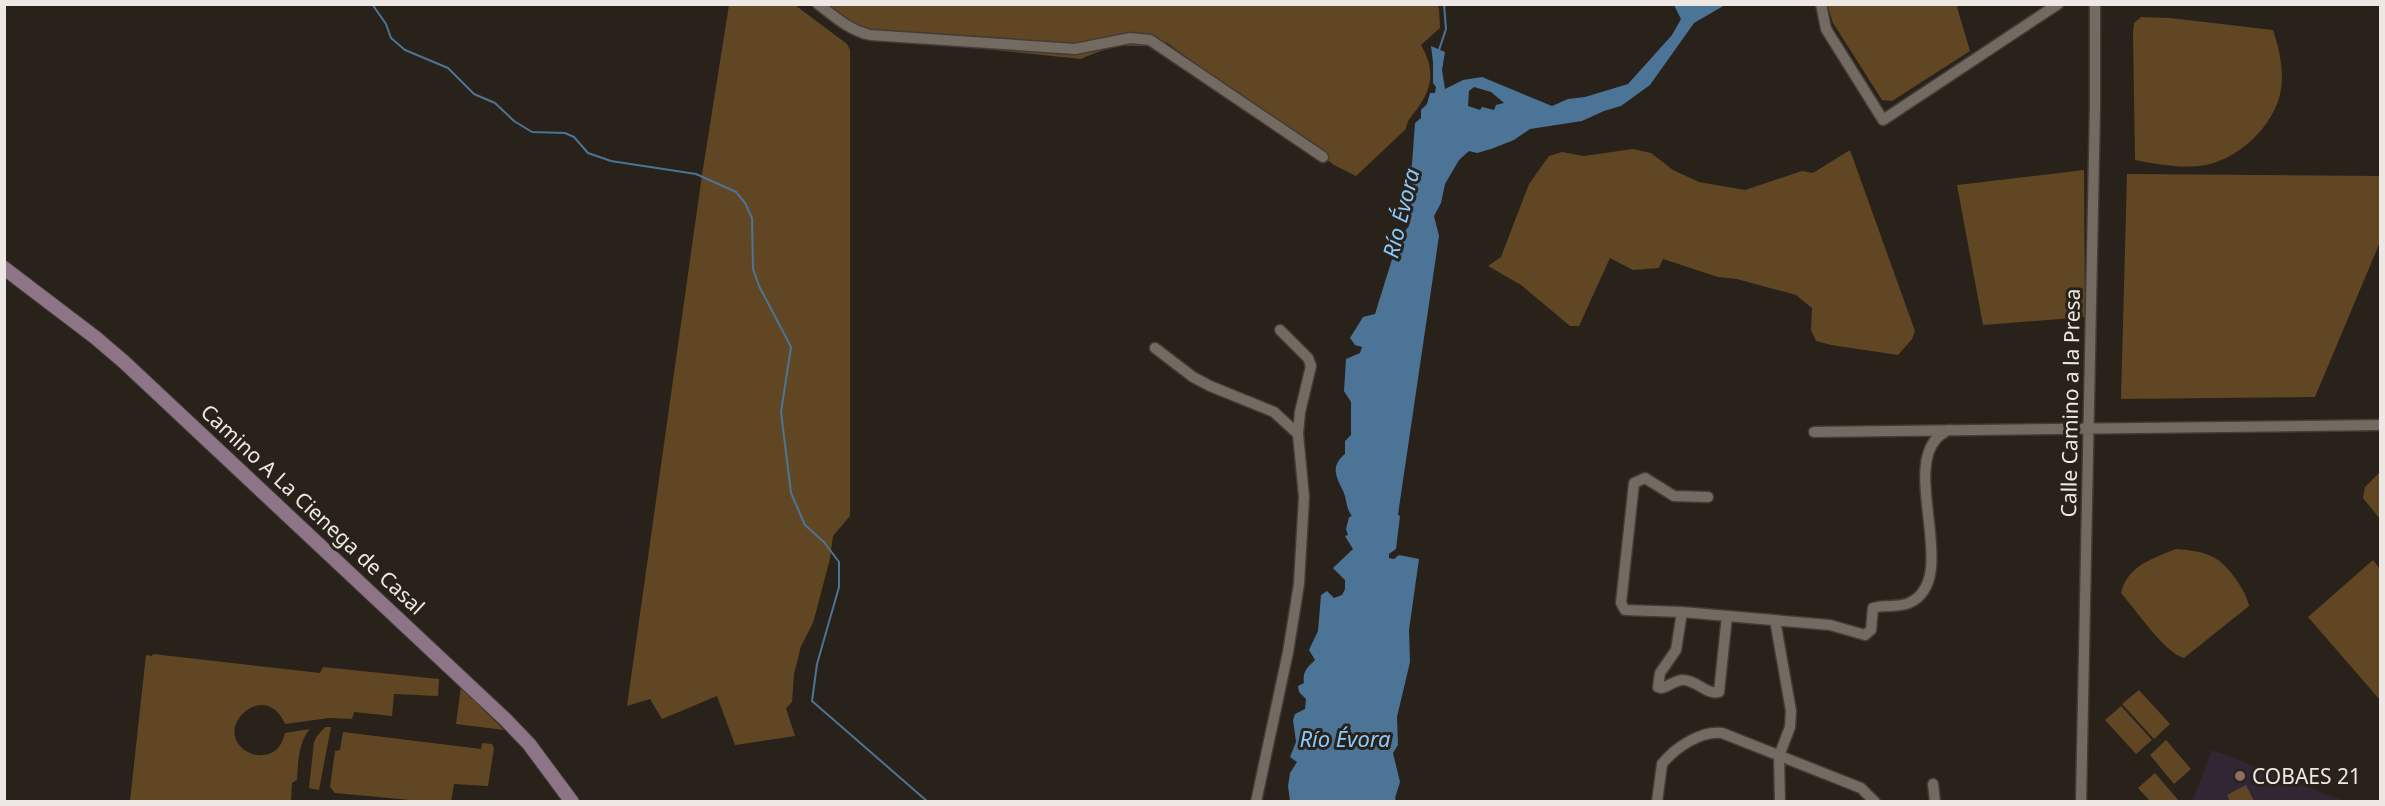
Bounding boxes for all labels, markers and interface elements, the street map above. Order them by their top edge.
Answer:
water label: Río Évora [1374,165,1426,261]
street label: Calle Camino a la Presa [2054,288,2086,518]
street label: Camino A La Cienega de Casal [195,398,431,620]
water label: Río Évora [1299,723,1391,753]
place label: COBAES 21 [2252,762,2361,790]
marker: COBAES 21 [2233,769,2247,783]

